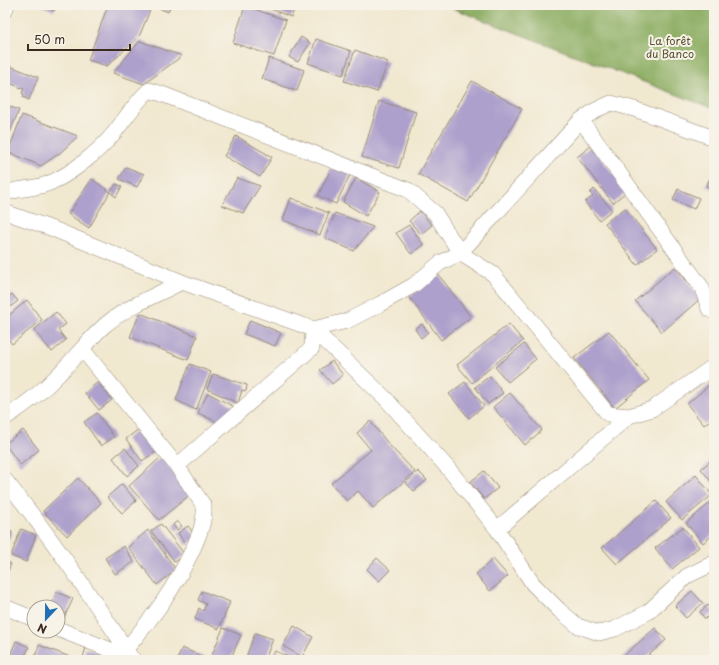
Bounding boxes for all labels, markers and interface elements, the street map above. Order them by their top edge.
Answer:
scale bar [28,26,130,52]
text: 50 m [34,30,65,48]
park label: La forêt du Banco [646,32,694,62]
north arrow [26,599,66,639]
text: N [35,619,49,638]

